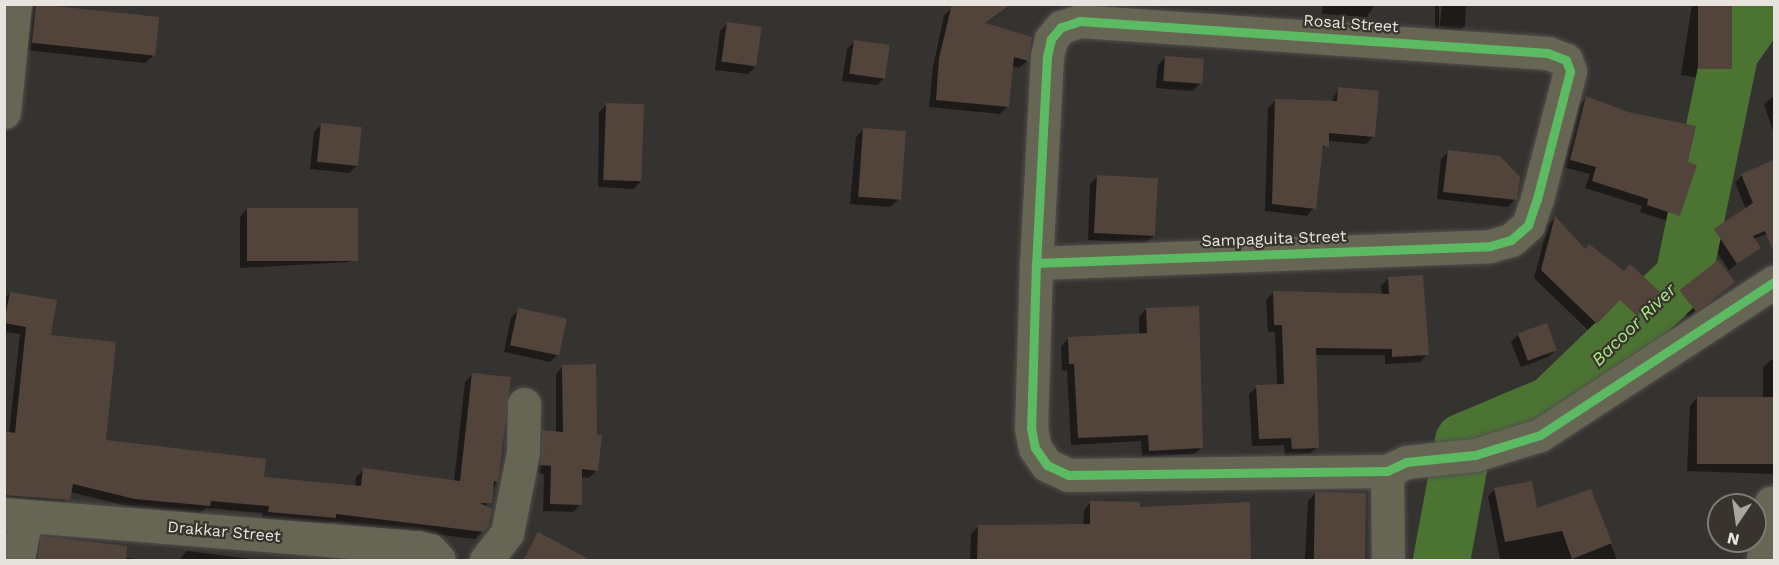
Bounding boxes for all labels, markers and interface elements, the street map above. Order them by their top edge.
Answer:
street label: Rosal Street [1302,11,1400,37]
street label: Sampaguita Street [1201,227,1347,251]
water label: Bacoor River [1587,279,1681,371]
north arrow [1707,493,1767,553]
street label: Drakkar Street [166,517,282,547]
text: N [1725,528,1741,550]

